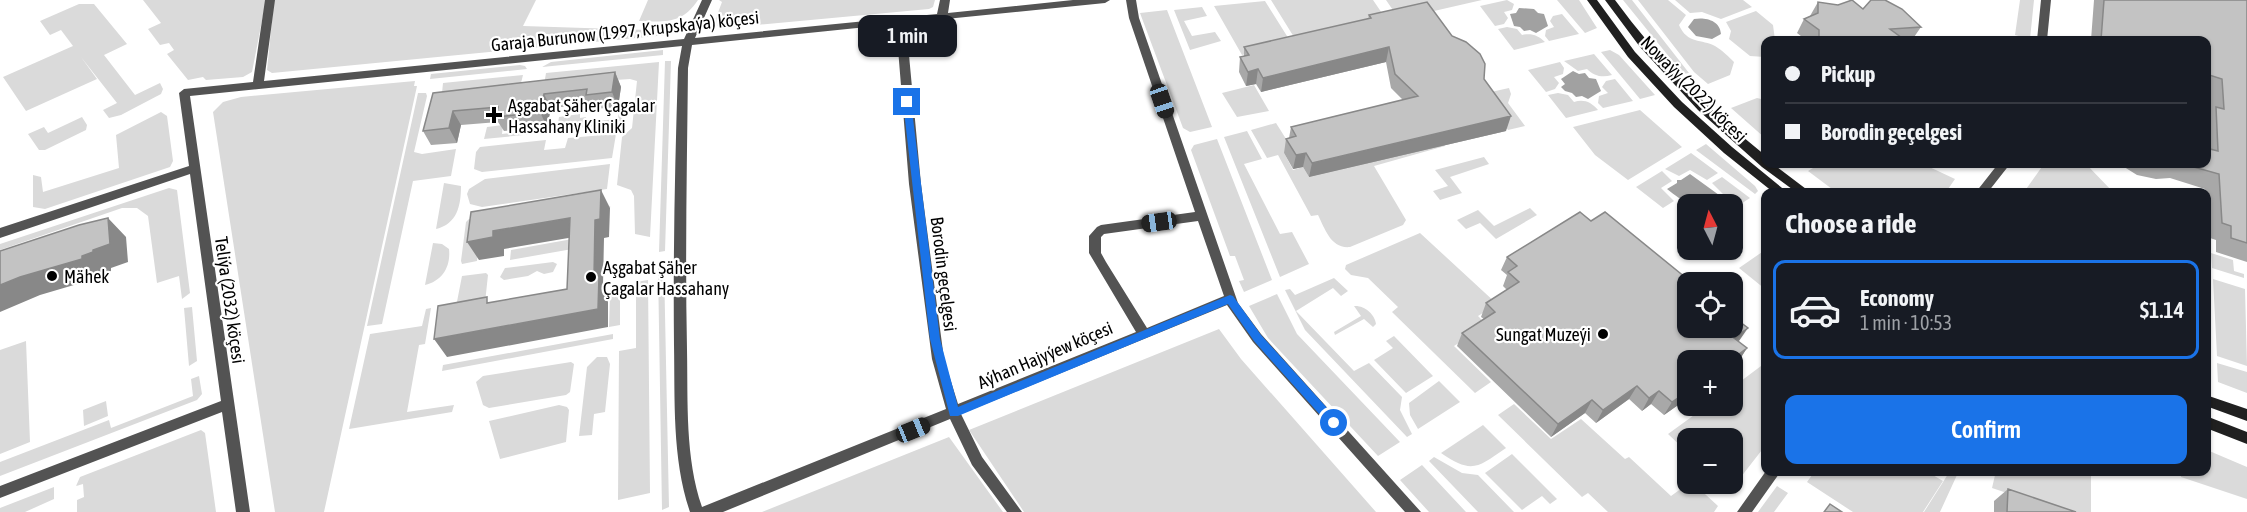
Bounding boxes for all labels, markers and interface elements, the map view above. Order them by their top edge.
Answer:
street label: Garaja Burunow (1997, Krupskaýa) köçesi [490,6,760,56]
callout: 1 min [858,15,956,57]
text: 1 min [887,24,928,47]
street label: Nowaýy (2022) köçesi [1637,32,1751,146]
text: Pickup [1821,61,1876,87]
car [1148,81,1176,121]
route end [893,88,920,115]
place label: Aşgabat Şäher Çagalar Hassahany Kliniki [508,95,655,137]
marker: Aşgabat Şäher Çagalar Hassahany Kliniki [485,106,503,124]
text: Borodin geçelgesi [1821,119,1962,145]
north arrow [1677,194,1743,260]
map controls [1677,194,1743,494]
text: Choose a ride [1785,208,1917,239]
car [1140,211,1178,233]
street label: Borodin geçelgesi [927,215,961,333]
street label: Teliýa (2032) köçesi [211,235,249,365]
place label: Aşgabat Şäher Çagalar Hassahany [603,257,729,299]
place label: Mähek [64,266,109,287]
marker: Mähek [45,269,59,283]
marker: Aşgabat Şäher Çagalar Hassahany [584,270,598,284]
button: locate [1677,272,1743,338]
icon: car [1788,283,1842,337]
text: Economy [1860,285,1934,311]
text: $1.14 [2140,297,2184,323]
text: 1 min · 10:53 [1860,311,1952,334]
street label: Aýhan Hajyýew köçesi [974,317,1116,393]
place label: Sungat Muzeýi [1496,324,1591,345]
marker: Sungat Muzeýi [1596,327,1610,341]
button: + [1677,350,1743,416]
button: Confirm [1785,395,2187,464]
route start [1320,409,1347,436]
car [893,415,933,445]
button: − [1677,428,1743,494]

